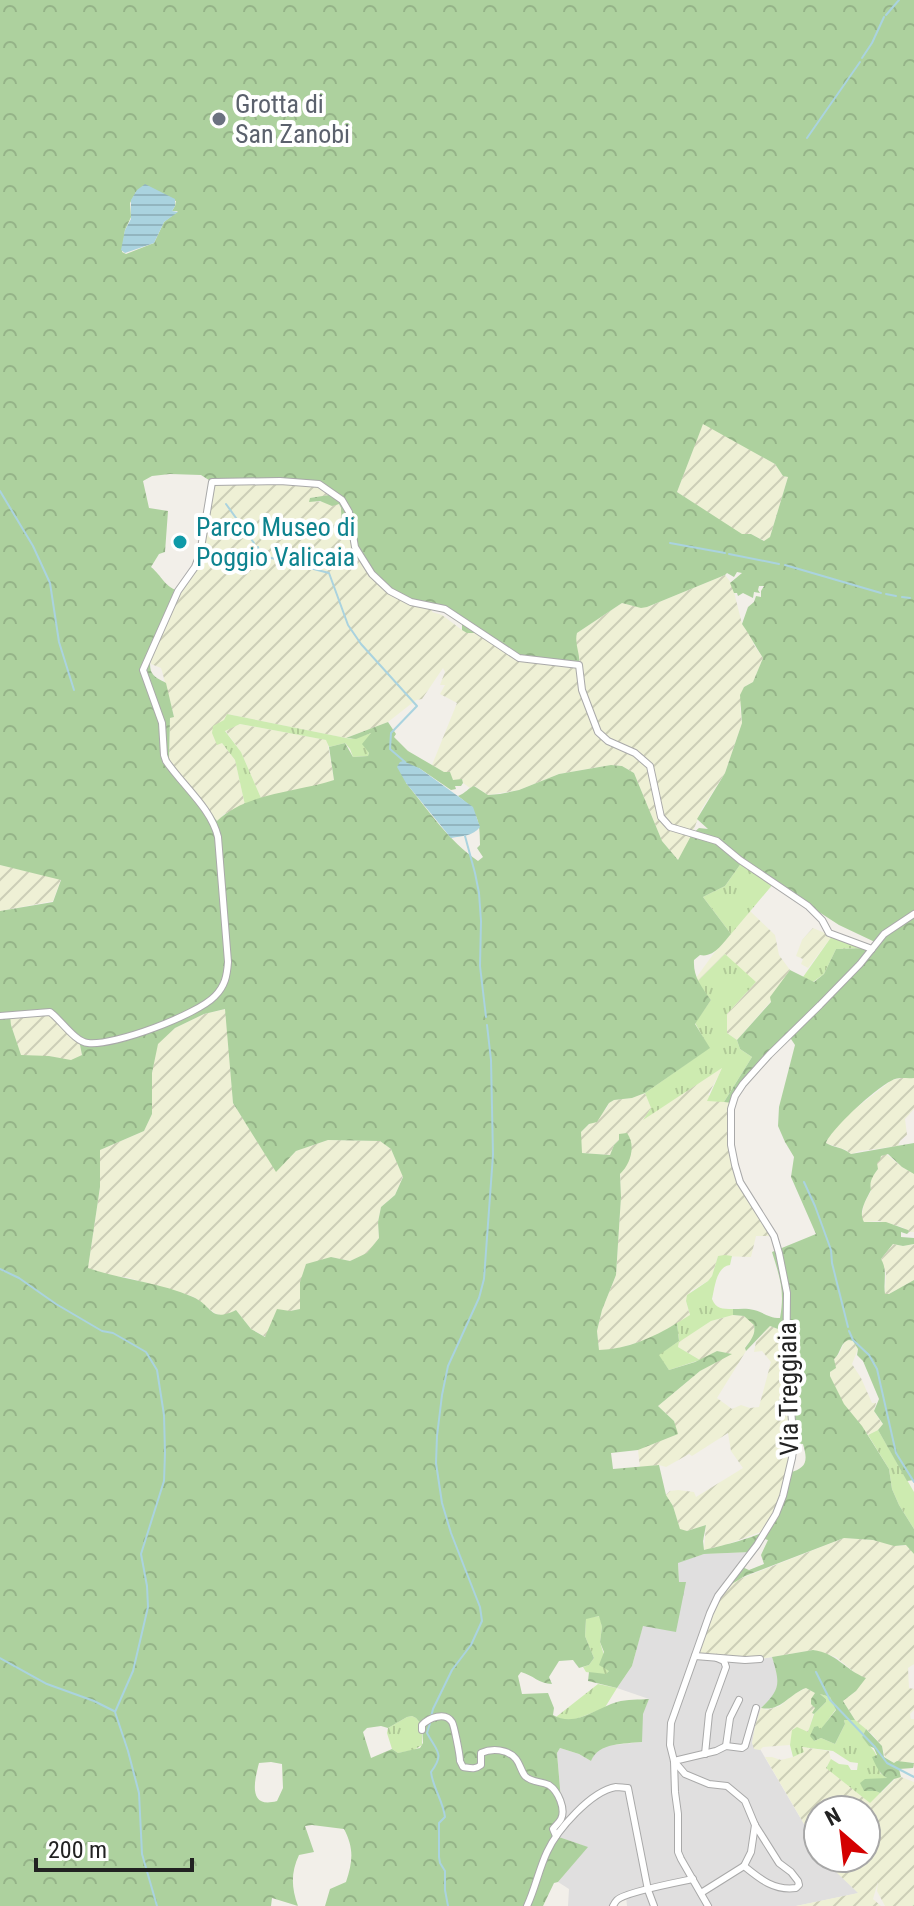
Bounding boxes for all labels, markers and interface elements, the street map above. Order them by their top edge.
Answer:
place label: Grotta di San Zanobi [235,89,350,149]
marker: Grotta di San Zanobi [210,110,228,128]
place label: Parco Museo di Poggio Valicaia [196,512,356,572]
marker: Parco Museo di Poggio Valicaia [171,533,189,551]
street label: Via Treggiaia [772,1322,804,1456]
north arrow [802,1794,882,1874]
text: N [821,1803,845,1831]
scale bar [36,1822,192,1872]
text: 200 m [48,1836,107,1864]

